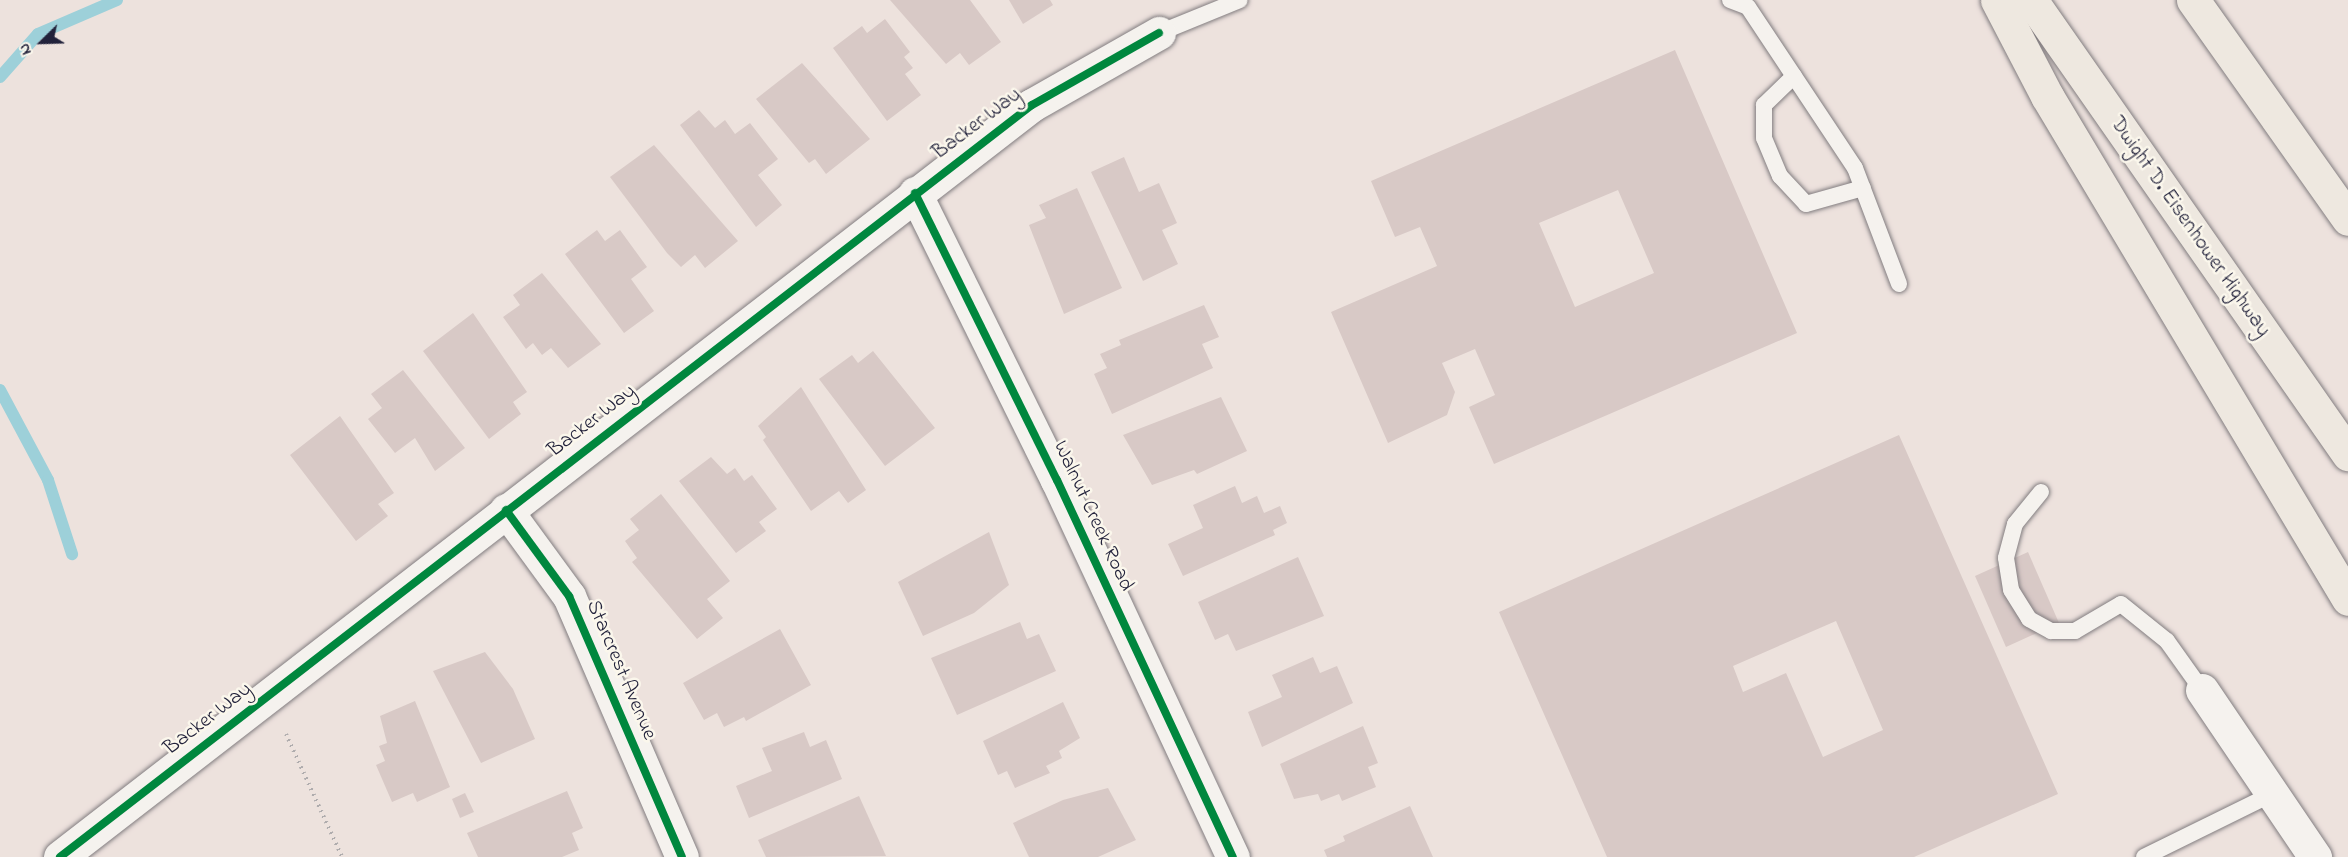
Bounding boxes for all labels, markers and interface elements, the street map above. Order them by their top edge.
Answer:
north arrow [12,12,72,72]
text: N [12,39,39,59]
street label: Backer Way [928,83,1026,165]
street label: Dwight D. Eisenhower Highway [2104,112,2276,342]
street label: Backer Way [543,379,641,463]
street label: Walnut Creek Road [1047,437,1139,595]
street label: Starcrest Avenue [580,596,662,744]
street label: Backer Way [159,677,257,761]

